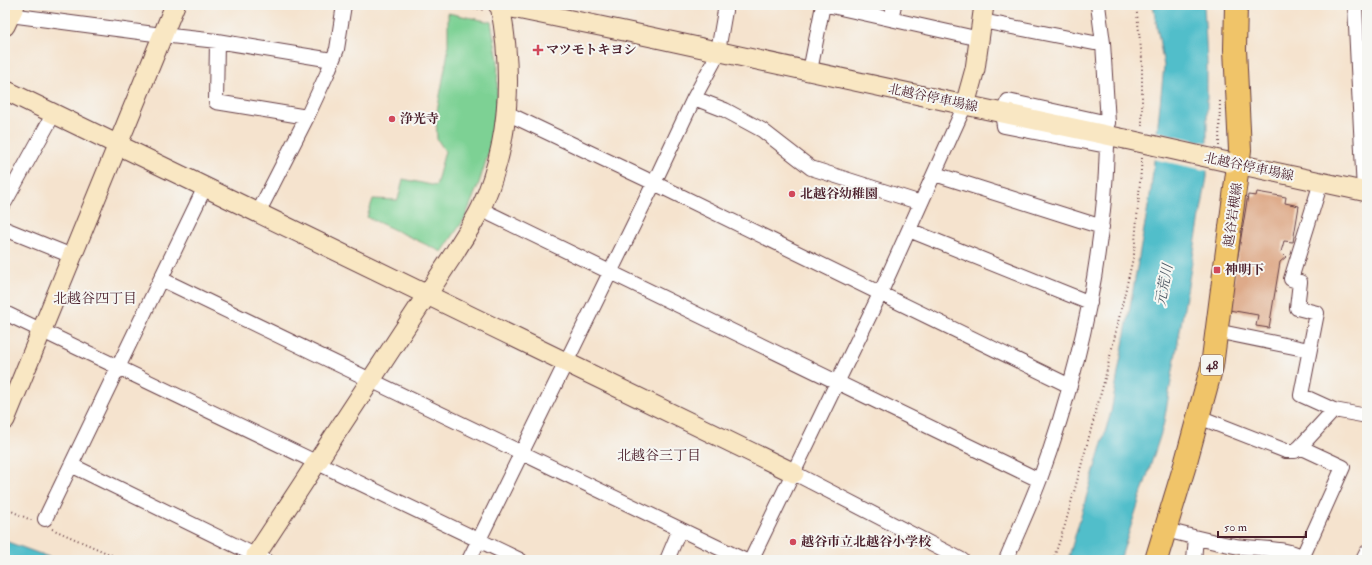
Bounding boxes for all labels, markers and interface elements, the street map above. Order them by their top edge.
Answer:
place label: マツモトキヨシ [546,42,637,58]
marker: マツモトキヨシ [533,45,543,55]
street label: 北越谷停車場線 [887,81,979,115]
place label: 浄光寺 [400,111,439,127]
marker: 浄光寺 [387,114,397,124]
street label: 北越谷停車場線 [1203,150,1295,184]
street label: 越谷岩槻線 [1221,182,1245,248]
place label: 北越谷幼稚園 [800,186,878,202]
marker: 北越谷幼稚園 [787,189,797,199]
water label: 元荒川 [1152,261,1177,307]
place label: 神明下 [1225,262,1264,278]
marker: 神明下 [1212,265,1222,275]
district label: 北越谷四丁目 [53,290,137,307]
road number: 48 [1201,355,1223,375]
district label: 北越谷三丁目 [617,447,701,464]
scale bar [1218,513,1306,539]
text: 50 m [1224,520,1248,535]
place label: 越谷市立北越谷小学校 [801,534,932,550]
marker: 越谷市立北越谷小学校 [788,537,798,547]

